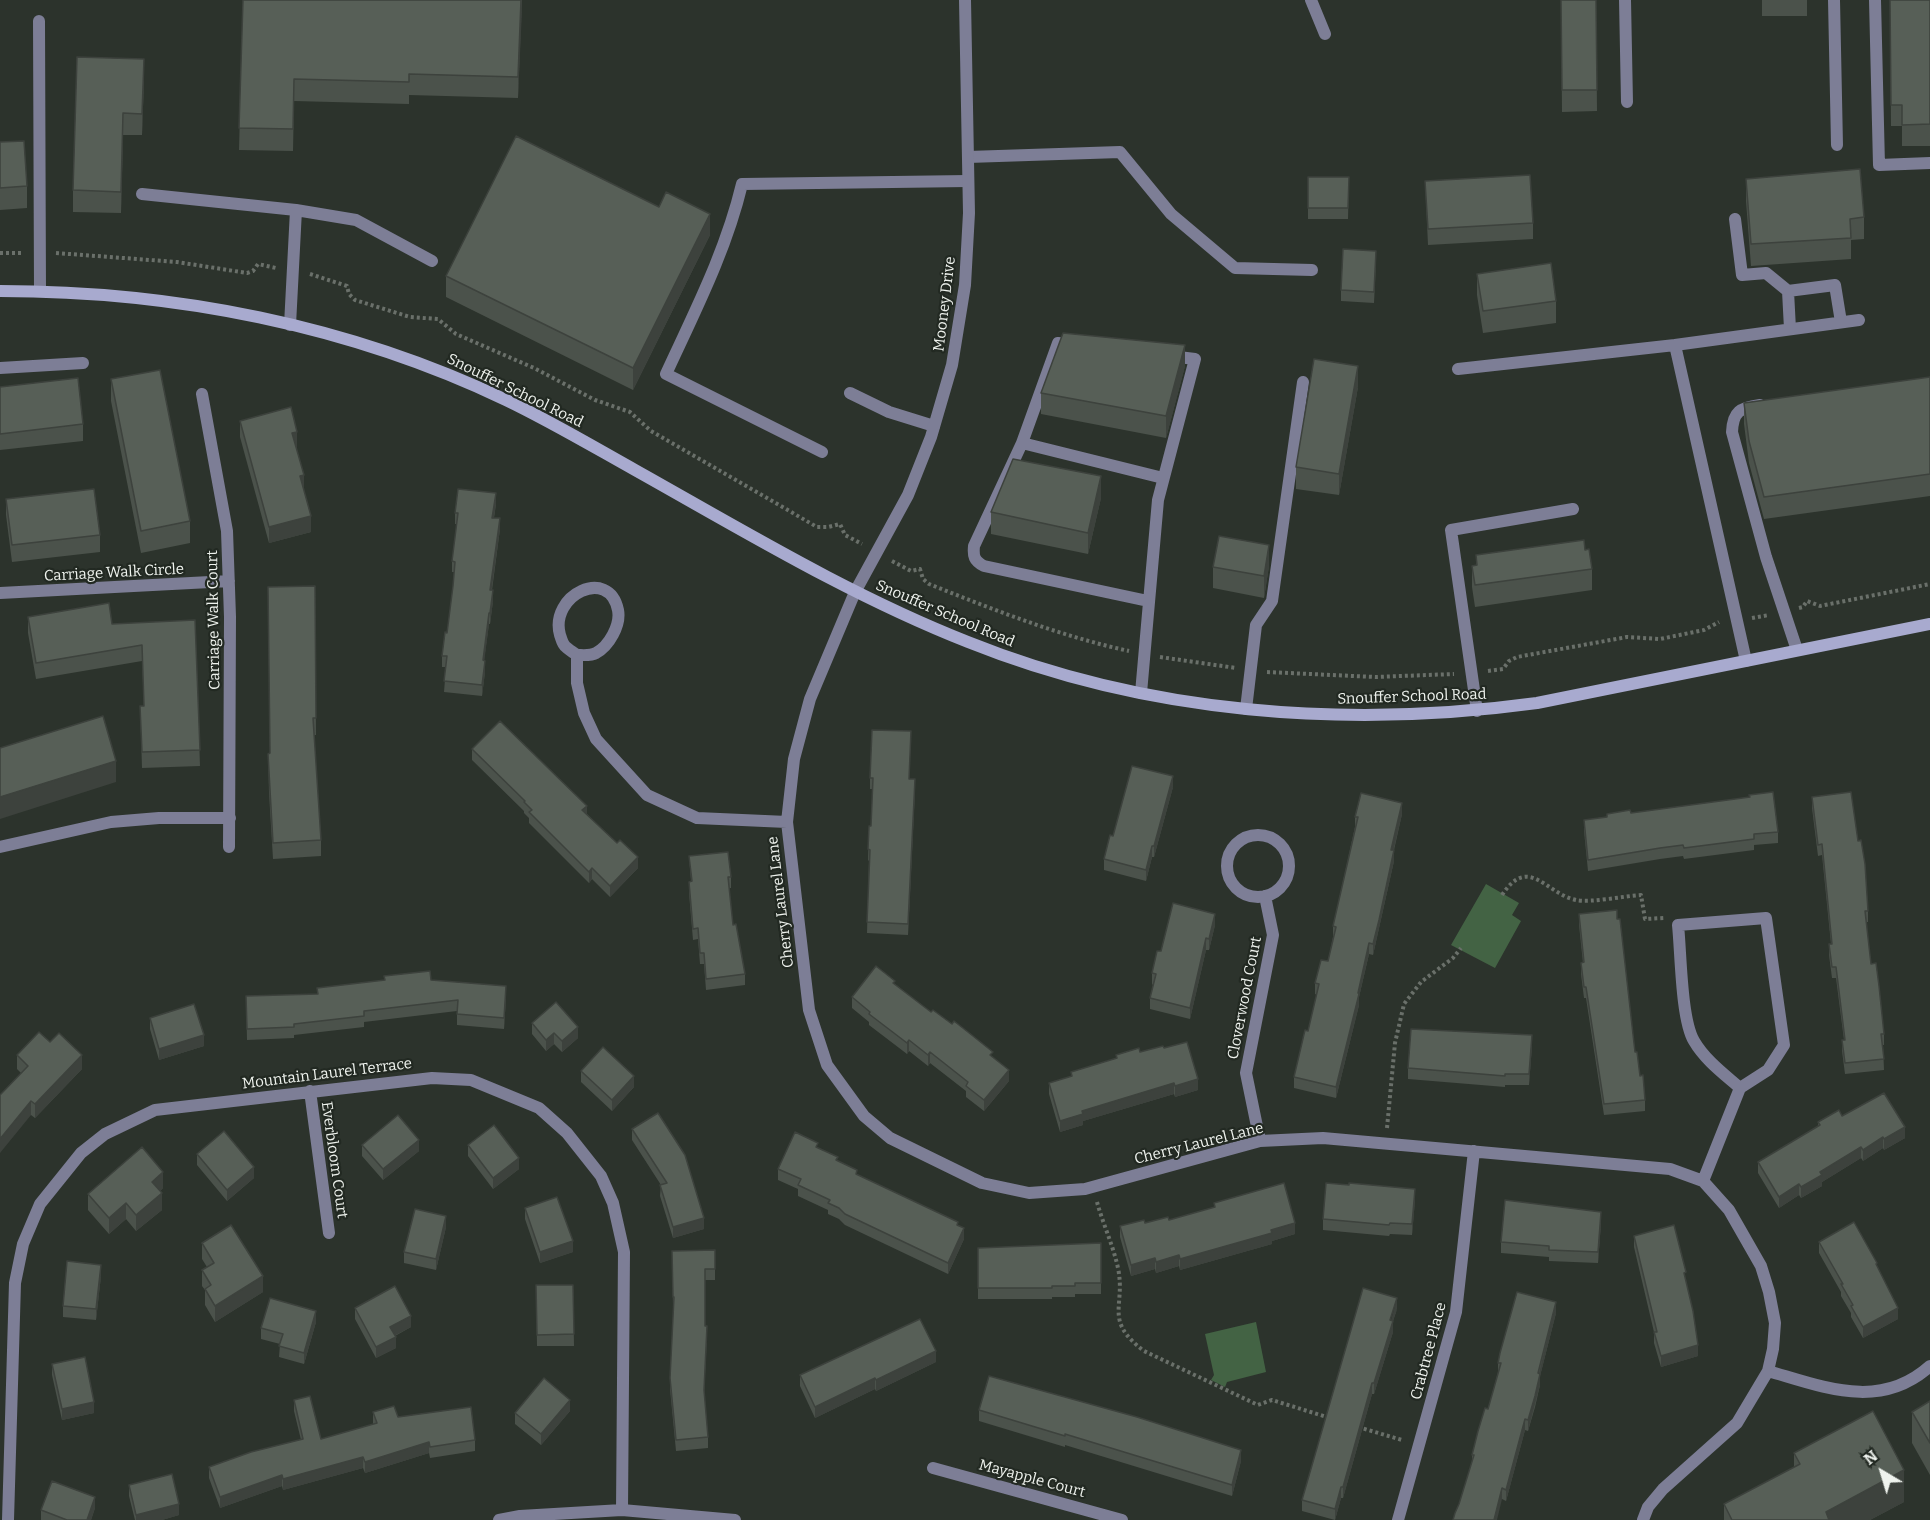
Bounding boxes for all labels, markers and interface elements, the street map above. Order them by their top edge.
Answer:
street label: Mooney Drive [930,255,960,353]
street label: Snouffer School Road [444,350,586,432]
street label: Carriage Walk Court [204,550,224,690]
street label: Carriage Walk Circle [43,560,185,586]
street label: Snouffer School Road [873,577,1017,651]
street label: Snouffer School Road [1337,685,1487,709]
street label: Cherry Laurel Lane [764,835,798,969]
street label: Cloverwood Court [1224,935,1266,1061]
street label: Mountain Laurel Terrace [241,1055,413,1093]
street label: Everbloom Court [317,1100,351,1220]
street label: Cherry Laurel Lane [1133,1119,1265,1169]
street label: Crabtree Place [1407,1300,1451,1402]
north arrow [1852,1442,1912,1502]
text: N [1860,1446,1881,1469]
street label: Mayapple Court [977,1456,1087,1502]

